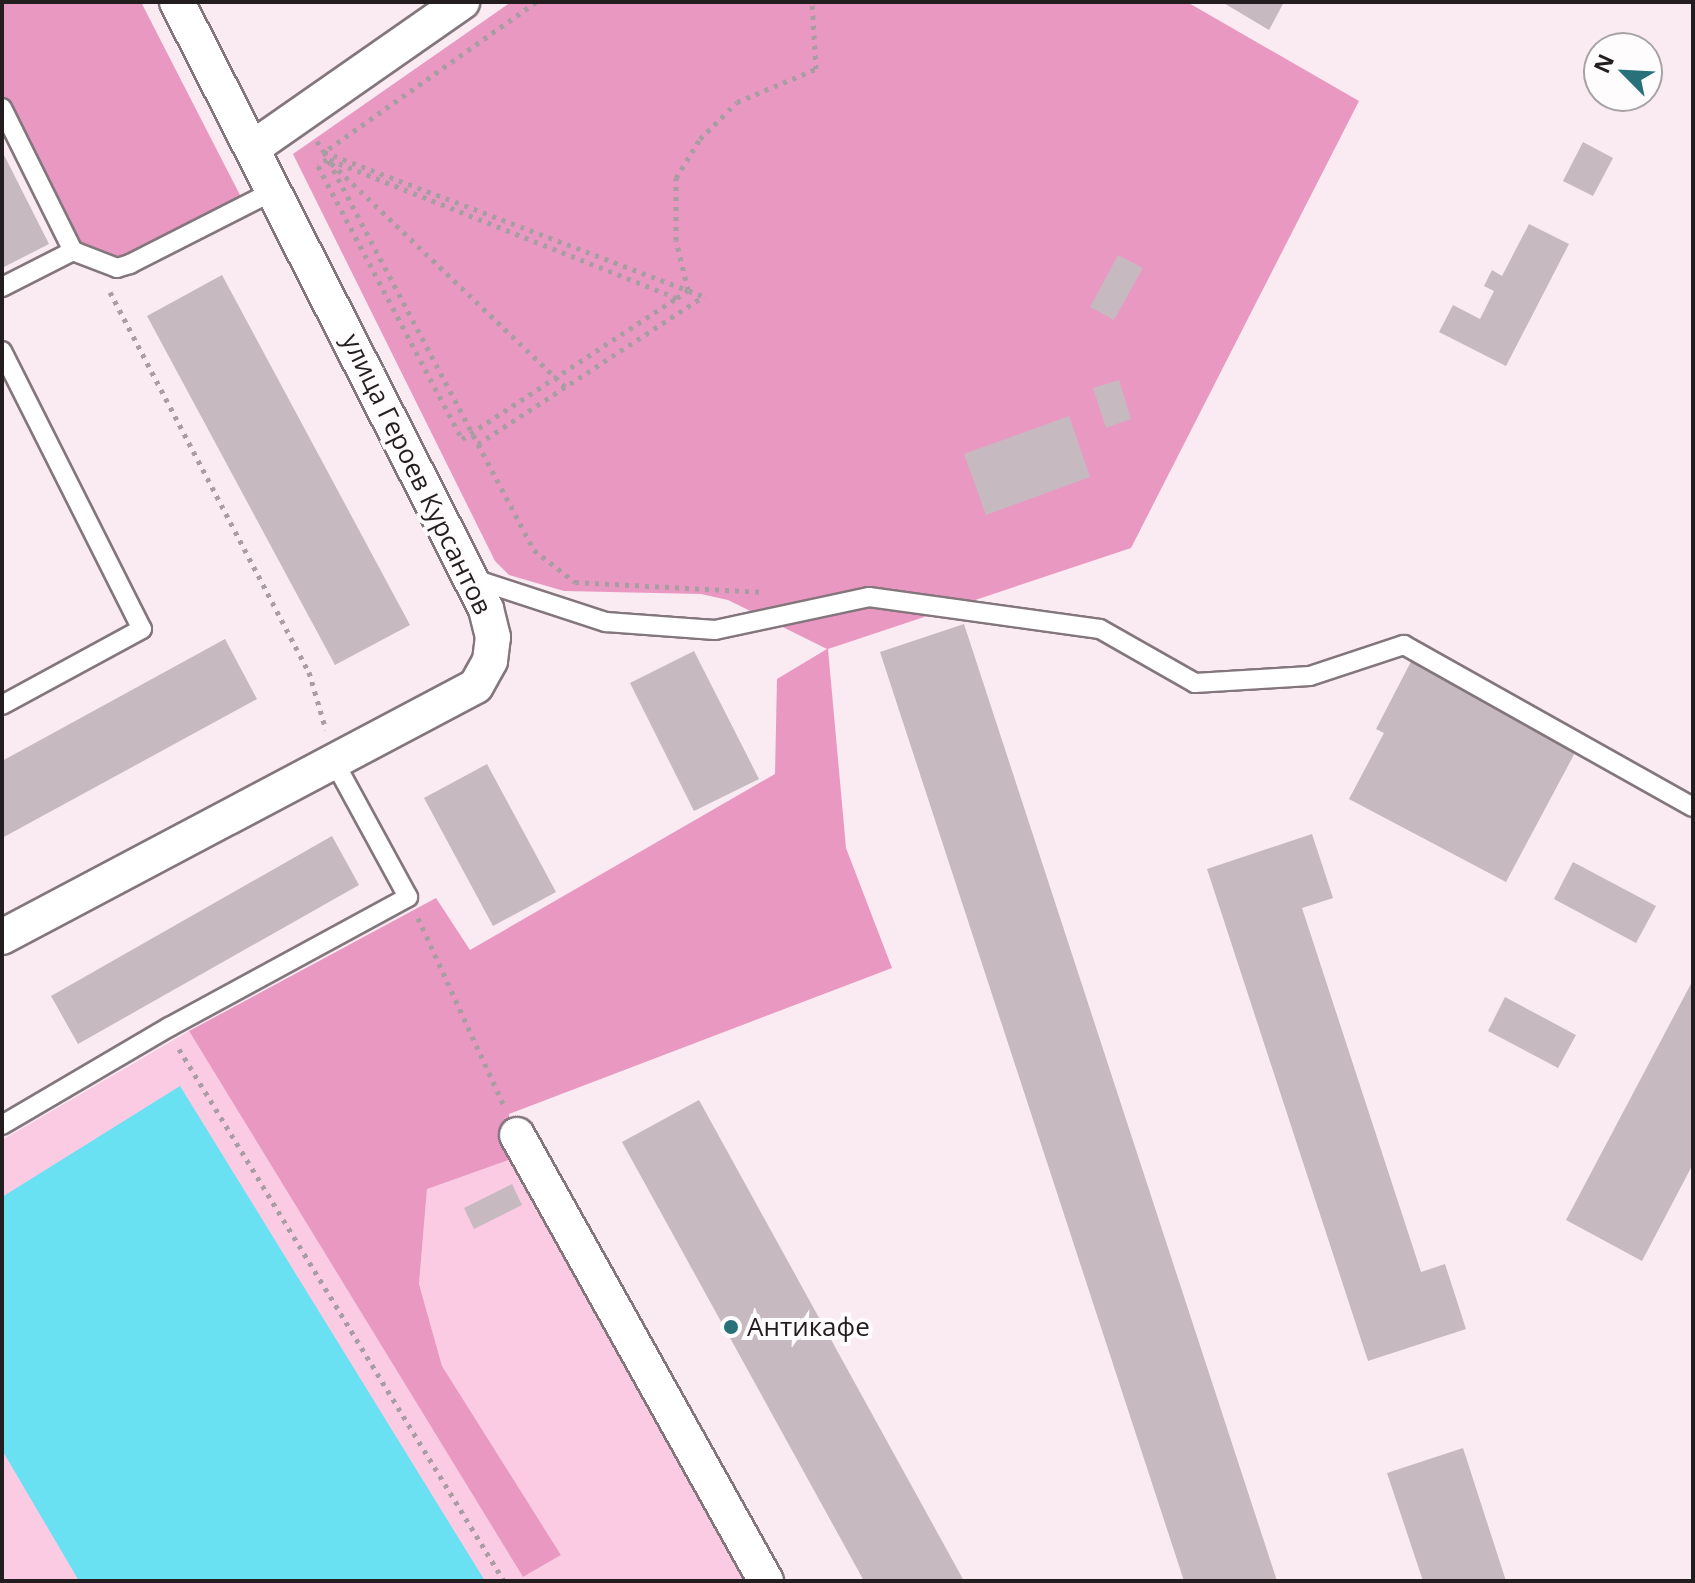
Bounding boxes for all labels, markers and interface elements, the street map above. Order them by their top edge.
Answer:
north arrow [1583,32,1663,112]
text: N [1586,49,1620,77]
street label: улица Героев Курсантов [335,328,499,620]
place label: Антикафе [747,1311,870,1343]
marker: Антикафе [722,1318,740,1336]

